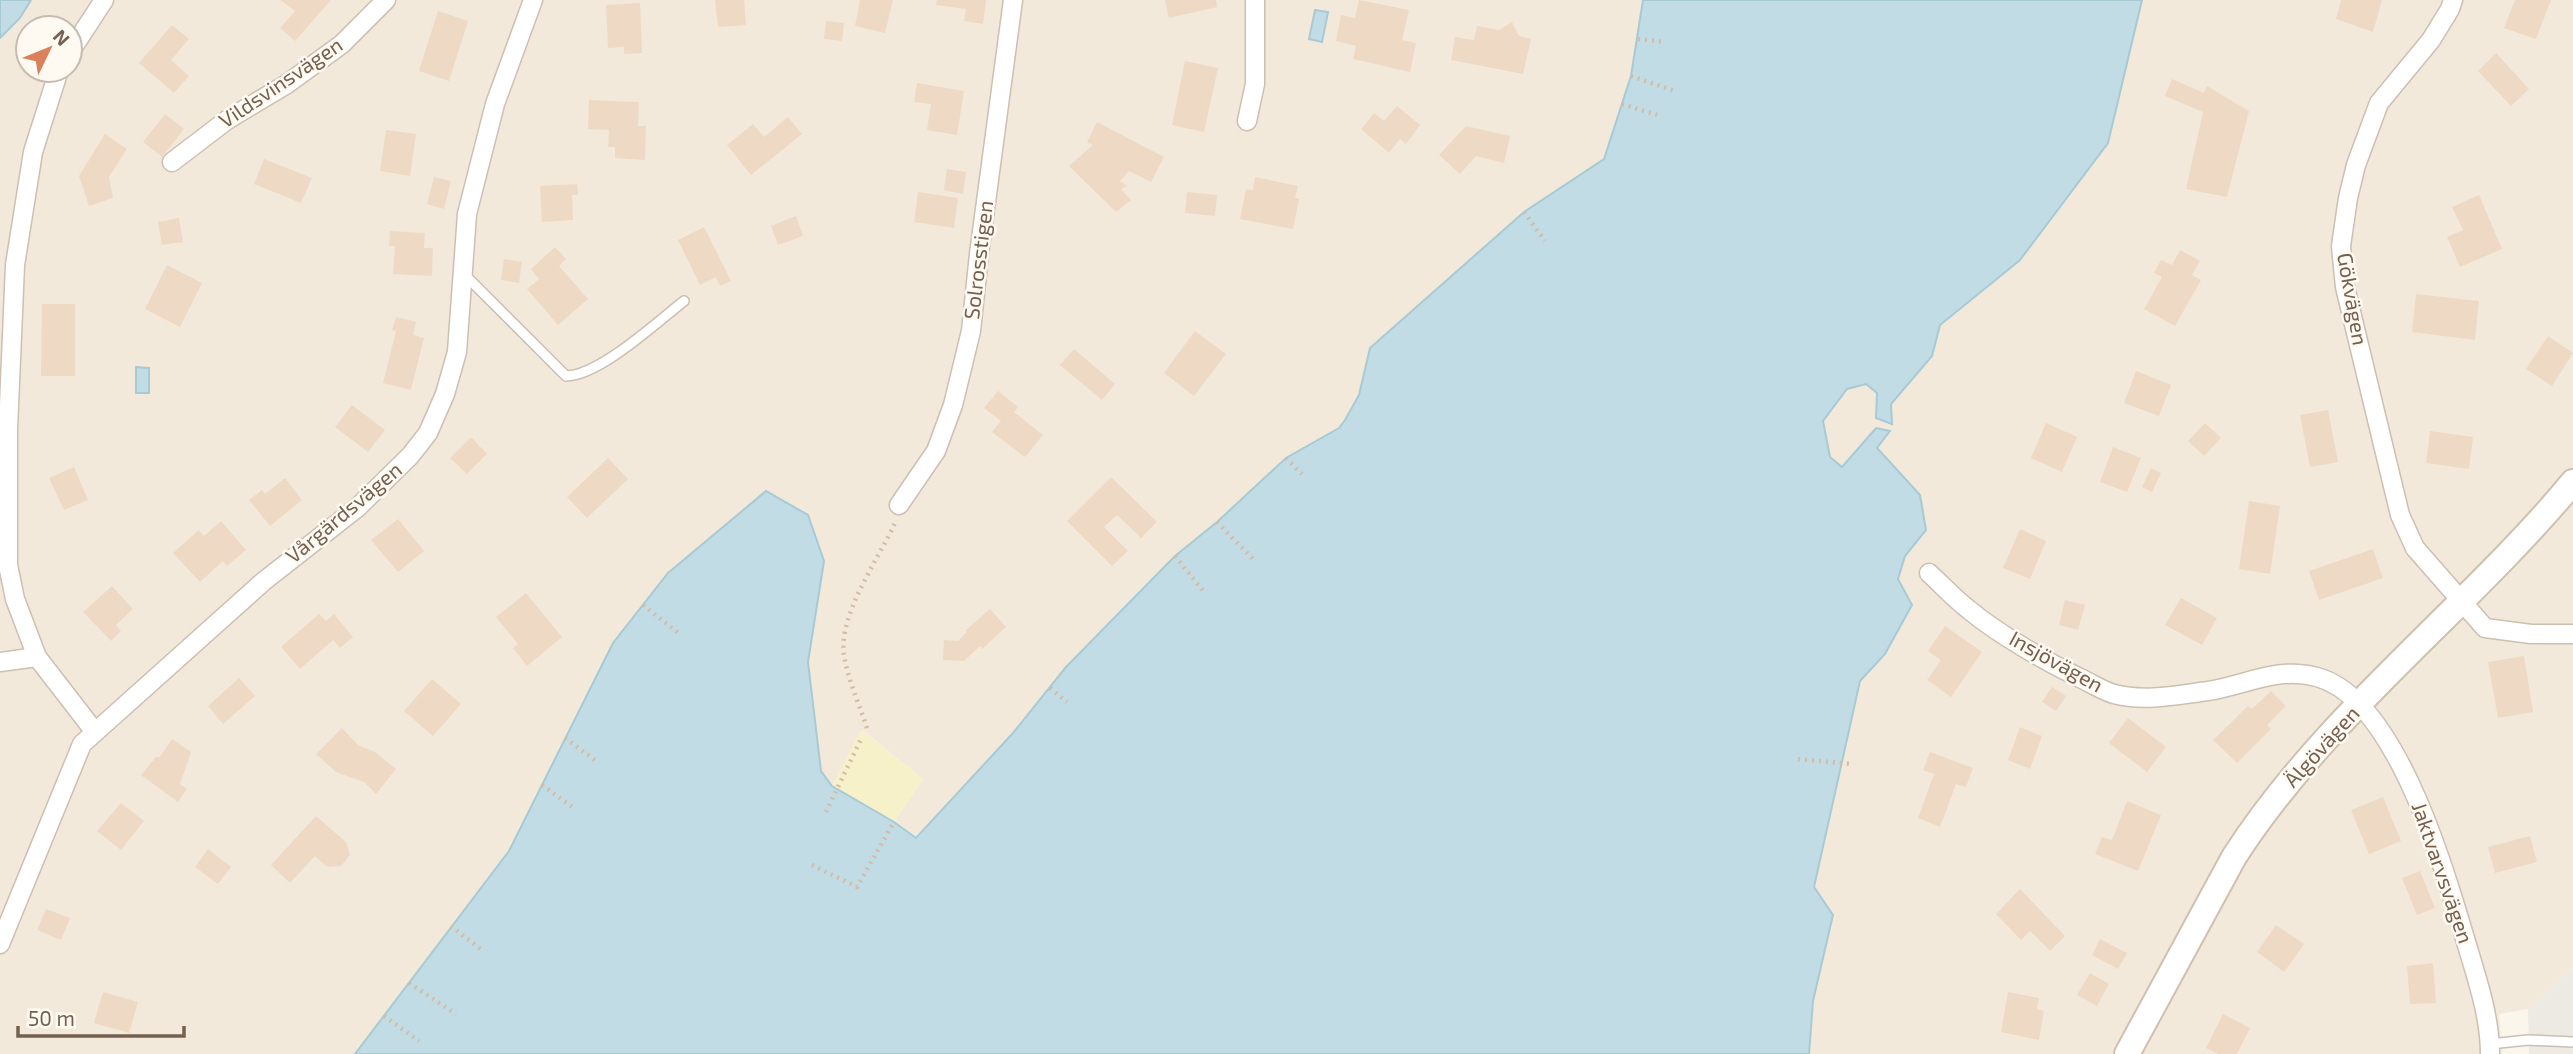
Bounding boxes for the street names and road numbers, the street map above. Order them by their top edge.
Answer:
street label: Vildsvinsvägen [214,31,347,132]
street label: Solrosstigen [958,199,997,321]
street label: Gökvägen [2333,251,2374,347]
street label: Vårgärdsvägen [280,456,406,568]
street label: Insjövägen [2005,625,2108,697]
street label: Älgövägen [2278,700,2364,792]
street label: Jaktvarvsvägen [2408,799,2479,946]

